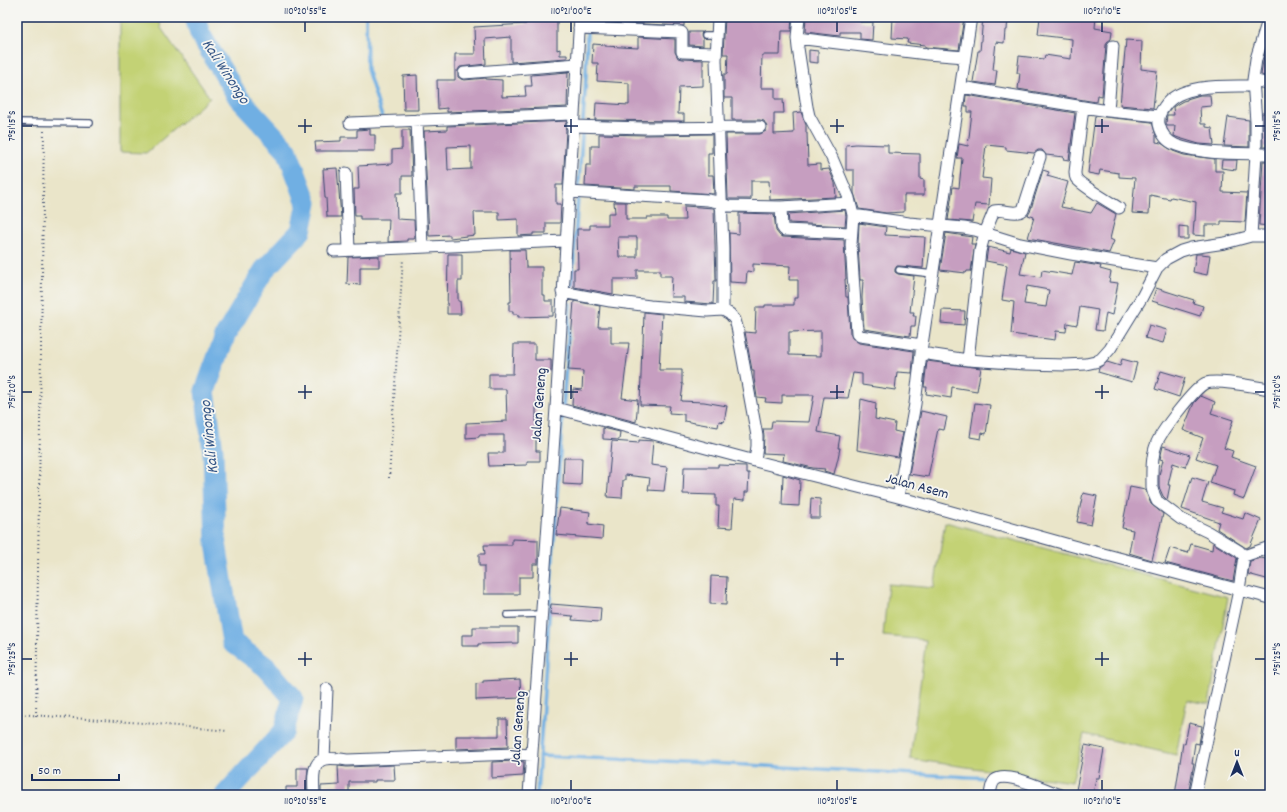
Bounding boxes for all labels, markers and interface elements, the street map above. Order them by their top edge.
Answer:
text: 110°20'55"E [284,5,327,19]
text: 110°21'00"E [551,5,592,19]
text: 110°21'05"E [817,5,857,19]
text: 110°21'10"E [1083,5,1121,19]
water label: Kali Winongo [195,35,255,110]
text: 7°51'15"S [6,111,20,141]
text: 7°51'15"S [1271,111,1285,141]
street label: Jalan Geneng [526,367,554,443]
text: 7°51'20"S [6,375,20,409]
text: 7°51'20"S [1271,375,1285,409]
water label: Kali Winongo [195,398,225,475]
street label: Jalan Asem [883,468,951,506]
text: 7°51'25"S [6,643,20,675]
text: 7°51'25"S [1271,643,1285,675]
street label: Jalan Geneng [505,690,533,766]
north arrow [1217,742,1257,782]
text: U [1234,746,1240,762]
scale bar [32,756,119,782]
text: 50 m [38,763,61,780]
text: 110°20'55"E [284,795,327,809]
text: 110°21'00"E [551,795,592,809]
text: 110°21'05"E [817,795,857,809]
text: 110°21'10"E [1083,795,1121,809]

